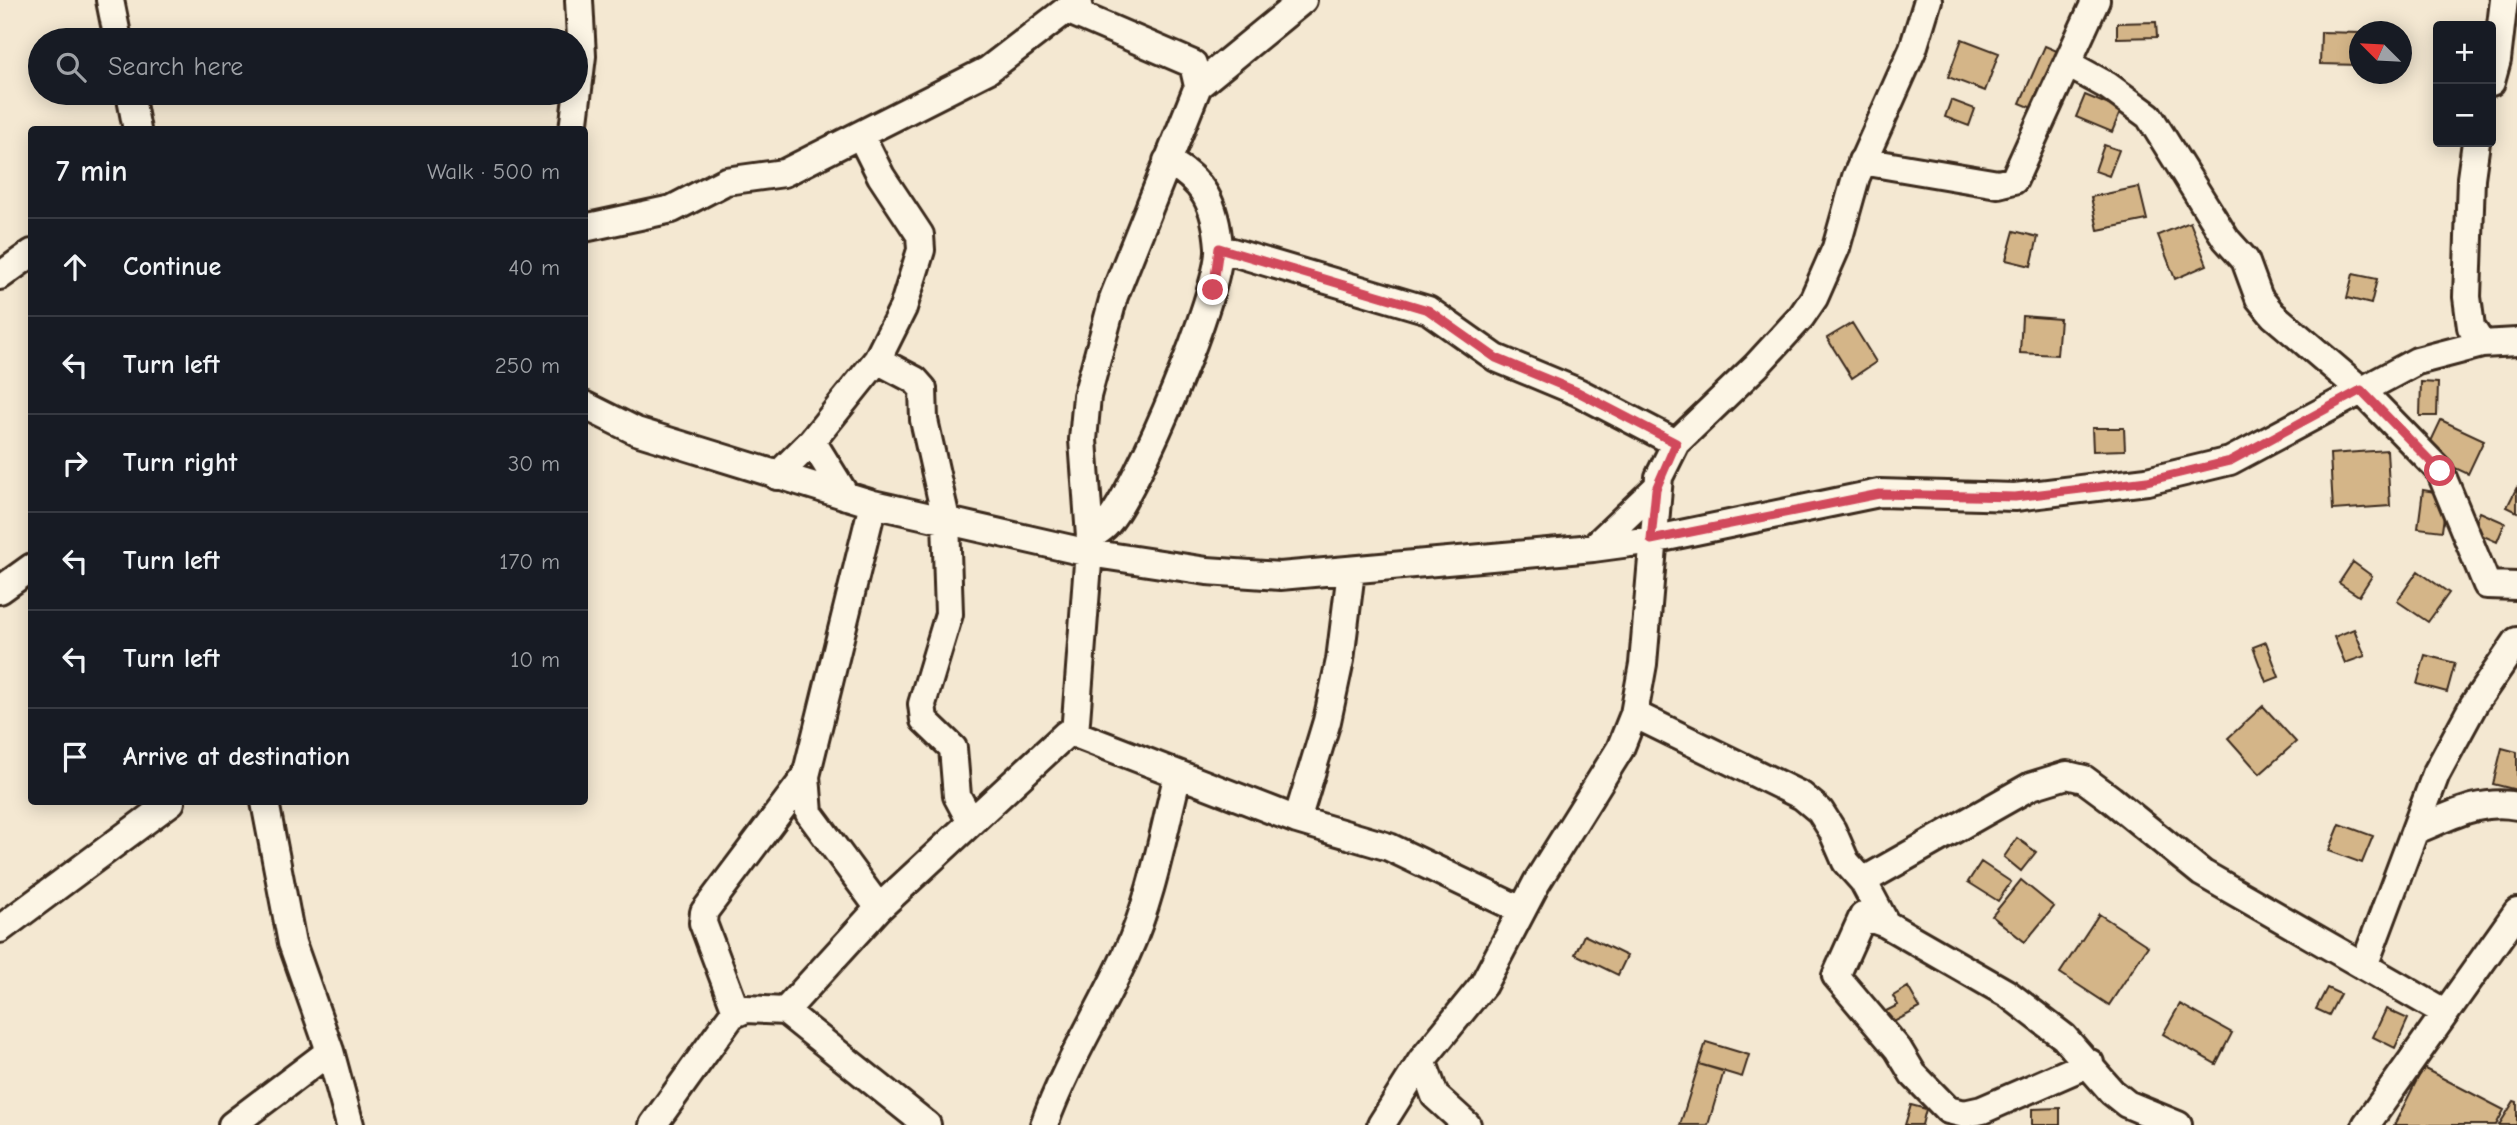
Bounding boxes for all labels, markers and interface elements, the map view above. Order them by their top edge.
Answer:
north arrow [2349,21,2412,84]
map controls [2433,21,2496,147]
button: + [2433,21,2496,84]
search box [28,28,588,105]
icon: search [52,48,90,86]
text: Search here [108,52,243,82]
button: − [2433,84,2496,147]
text: 7 min [56,154,128,189]
text: Walk · 500 m [427,158,560,185]
icon: ahead [56,248,94,286]
text: Continue [123,252,221,282]
text: 40 m [508,254,560,281]
route end [1197,274,1228,305]
icon: left [56,346,94,384]
text: Turn left [123,350,220,380]
text: 250 m [495,352,560,379]
icon: right [56,444,94,482]
text: Turn right [123,448,237,478]
text: 30 m [508,450,560,477]
route start [2424,455,2455,486]
icon: left [56,542,94,580]
text: Turn left [123,546,220,576]
text: 170 m [499,548,560,575]
icon: left [56,640,94,678]
text: Turn left [123,644,220,674]
text: 10 m [510,646,560,673]
icon: arrive [56,738,94,776]
text: Arrive at destination [123,742,350,772]

